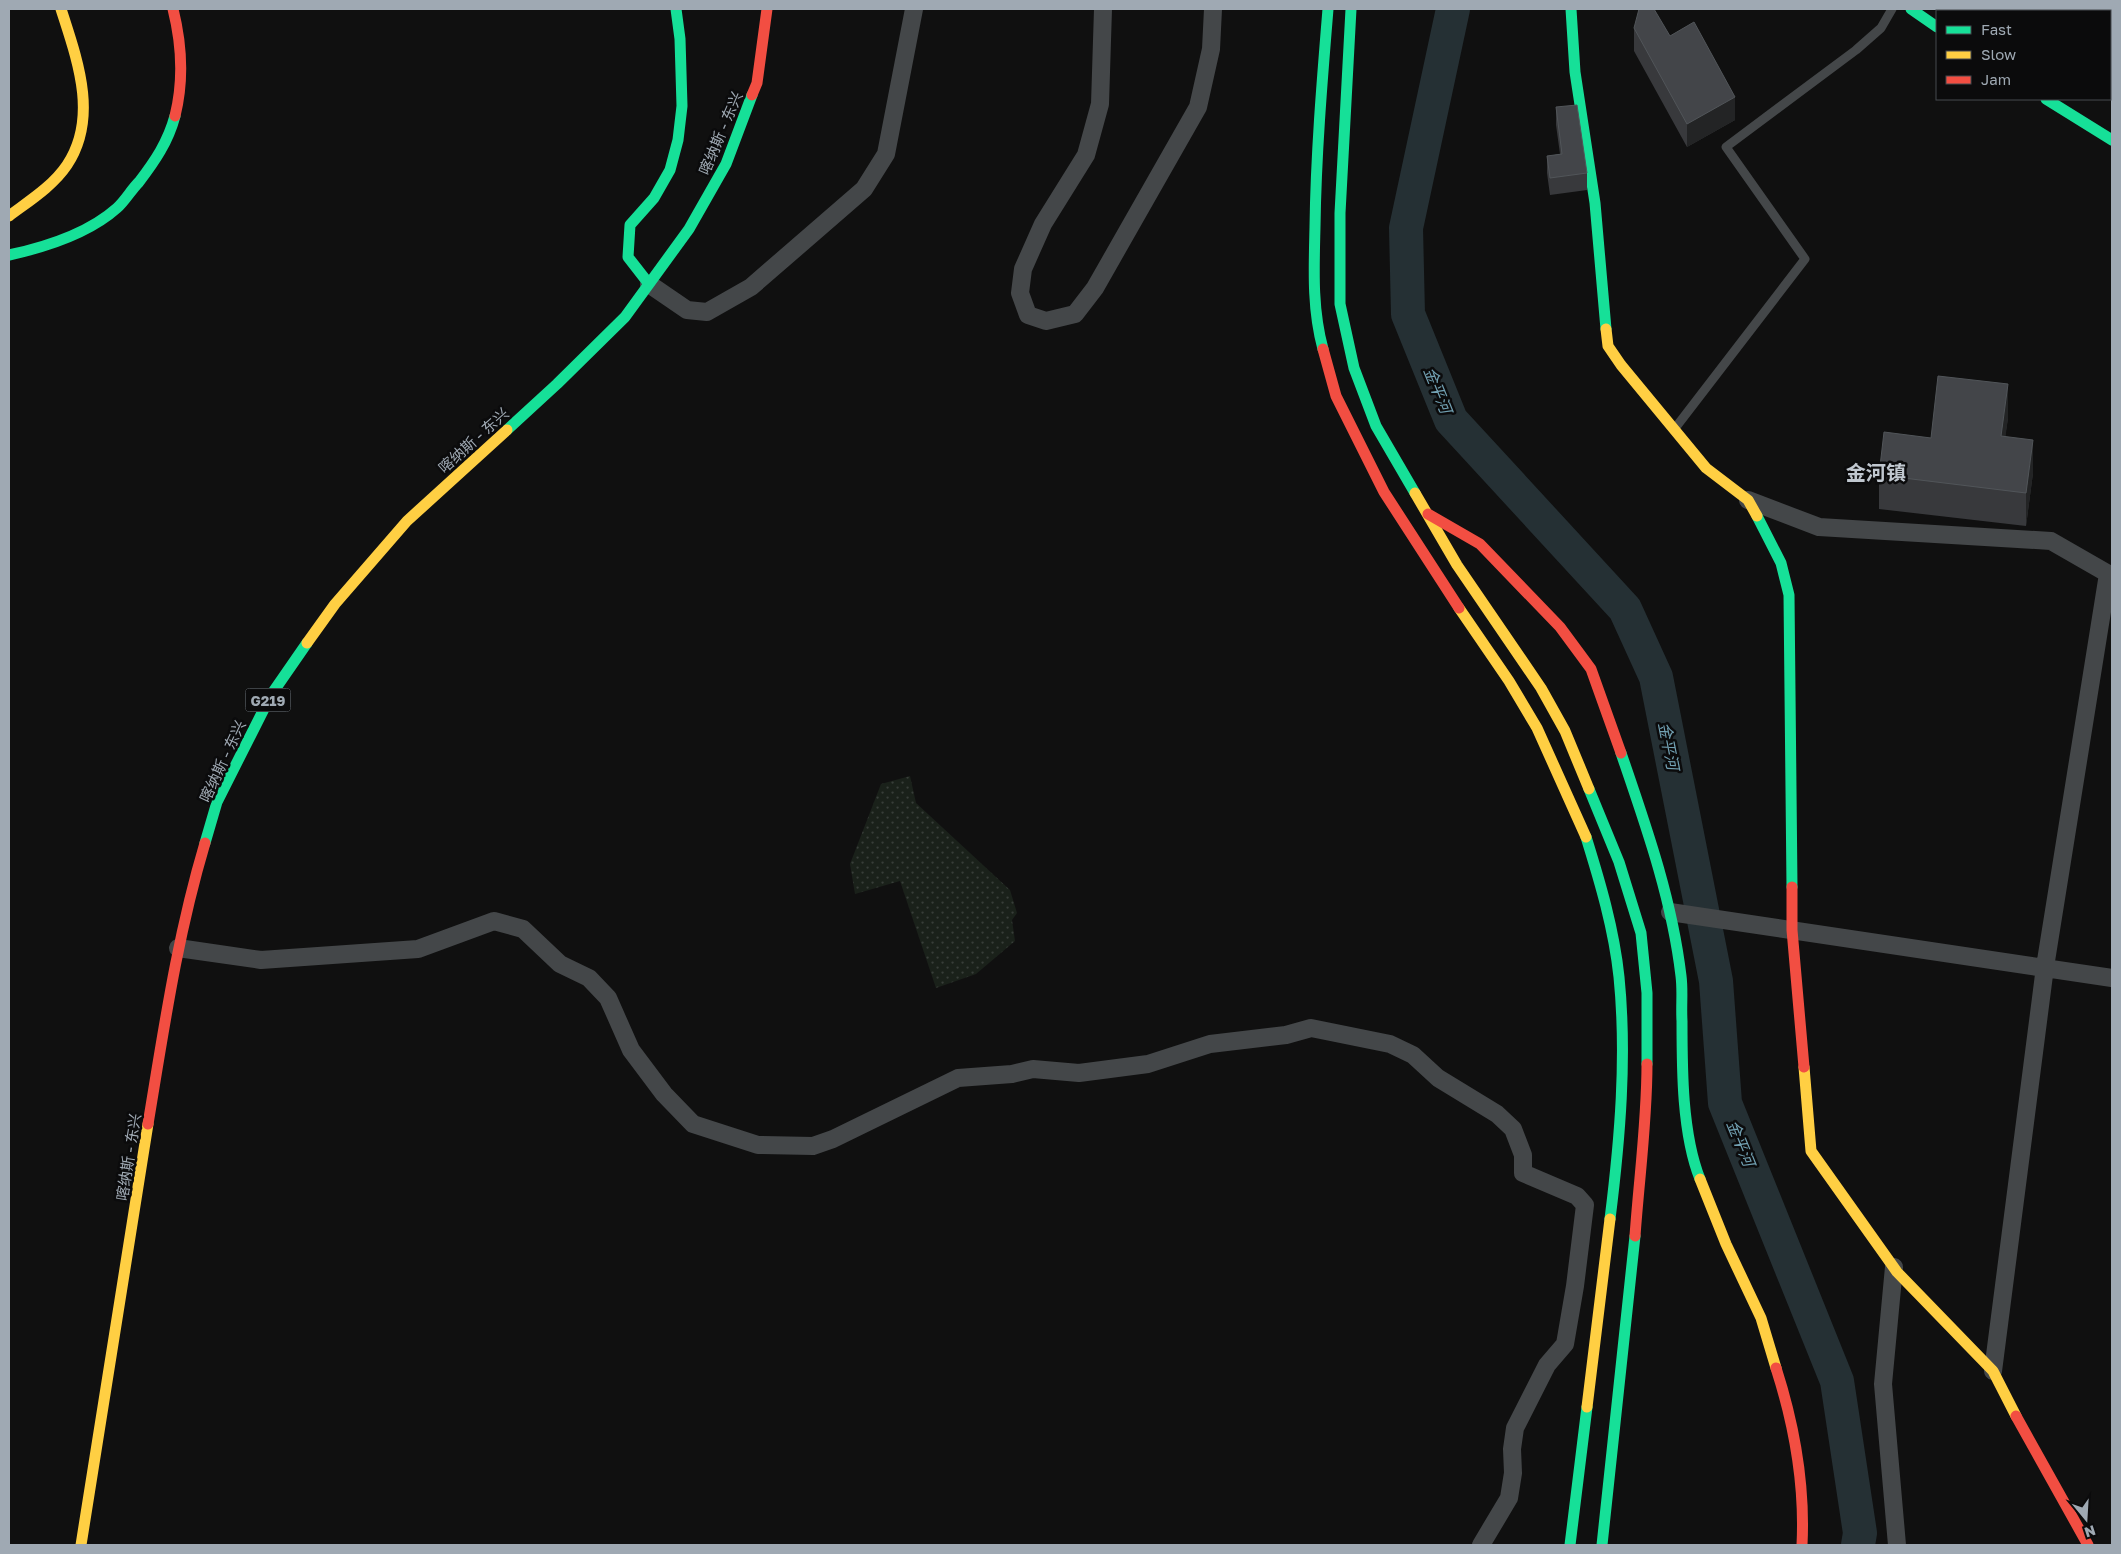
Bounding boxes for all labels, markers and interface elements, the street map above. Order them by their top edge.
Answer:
legend [1936,10,2111,100]
text: Fast [1981,20,2012,38]
text: Slow [1981,45,2016,63]
text: Jam [1981,70,2011,88]
street label: 喀纳斯 - 东兴 [694,89,746,177]
water label: 金平河 [1420,364,1457,419]
street label: 喀纳斯 - 东兴 [434,404,512,476]
district label: 金河镇 [1846,460,1906,484]
road number: G219 [246,688,290,712]
street label: 喀纳斯 - 东兴 [195,717,249,805]
water label: 金平河 [1655,721,1684,774]
street label: 喀纳斯 - 东兴 [112,1112,144,1202]
water label: 金平河 [1723,1117,1760,1172]
north arrow [2061,1494,2111,1544]
text: N [2082,1522,2098,1542]

